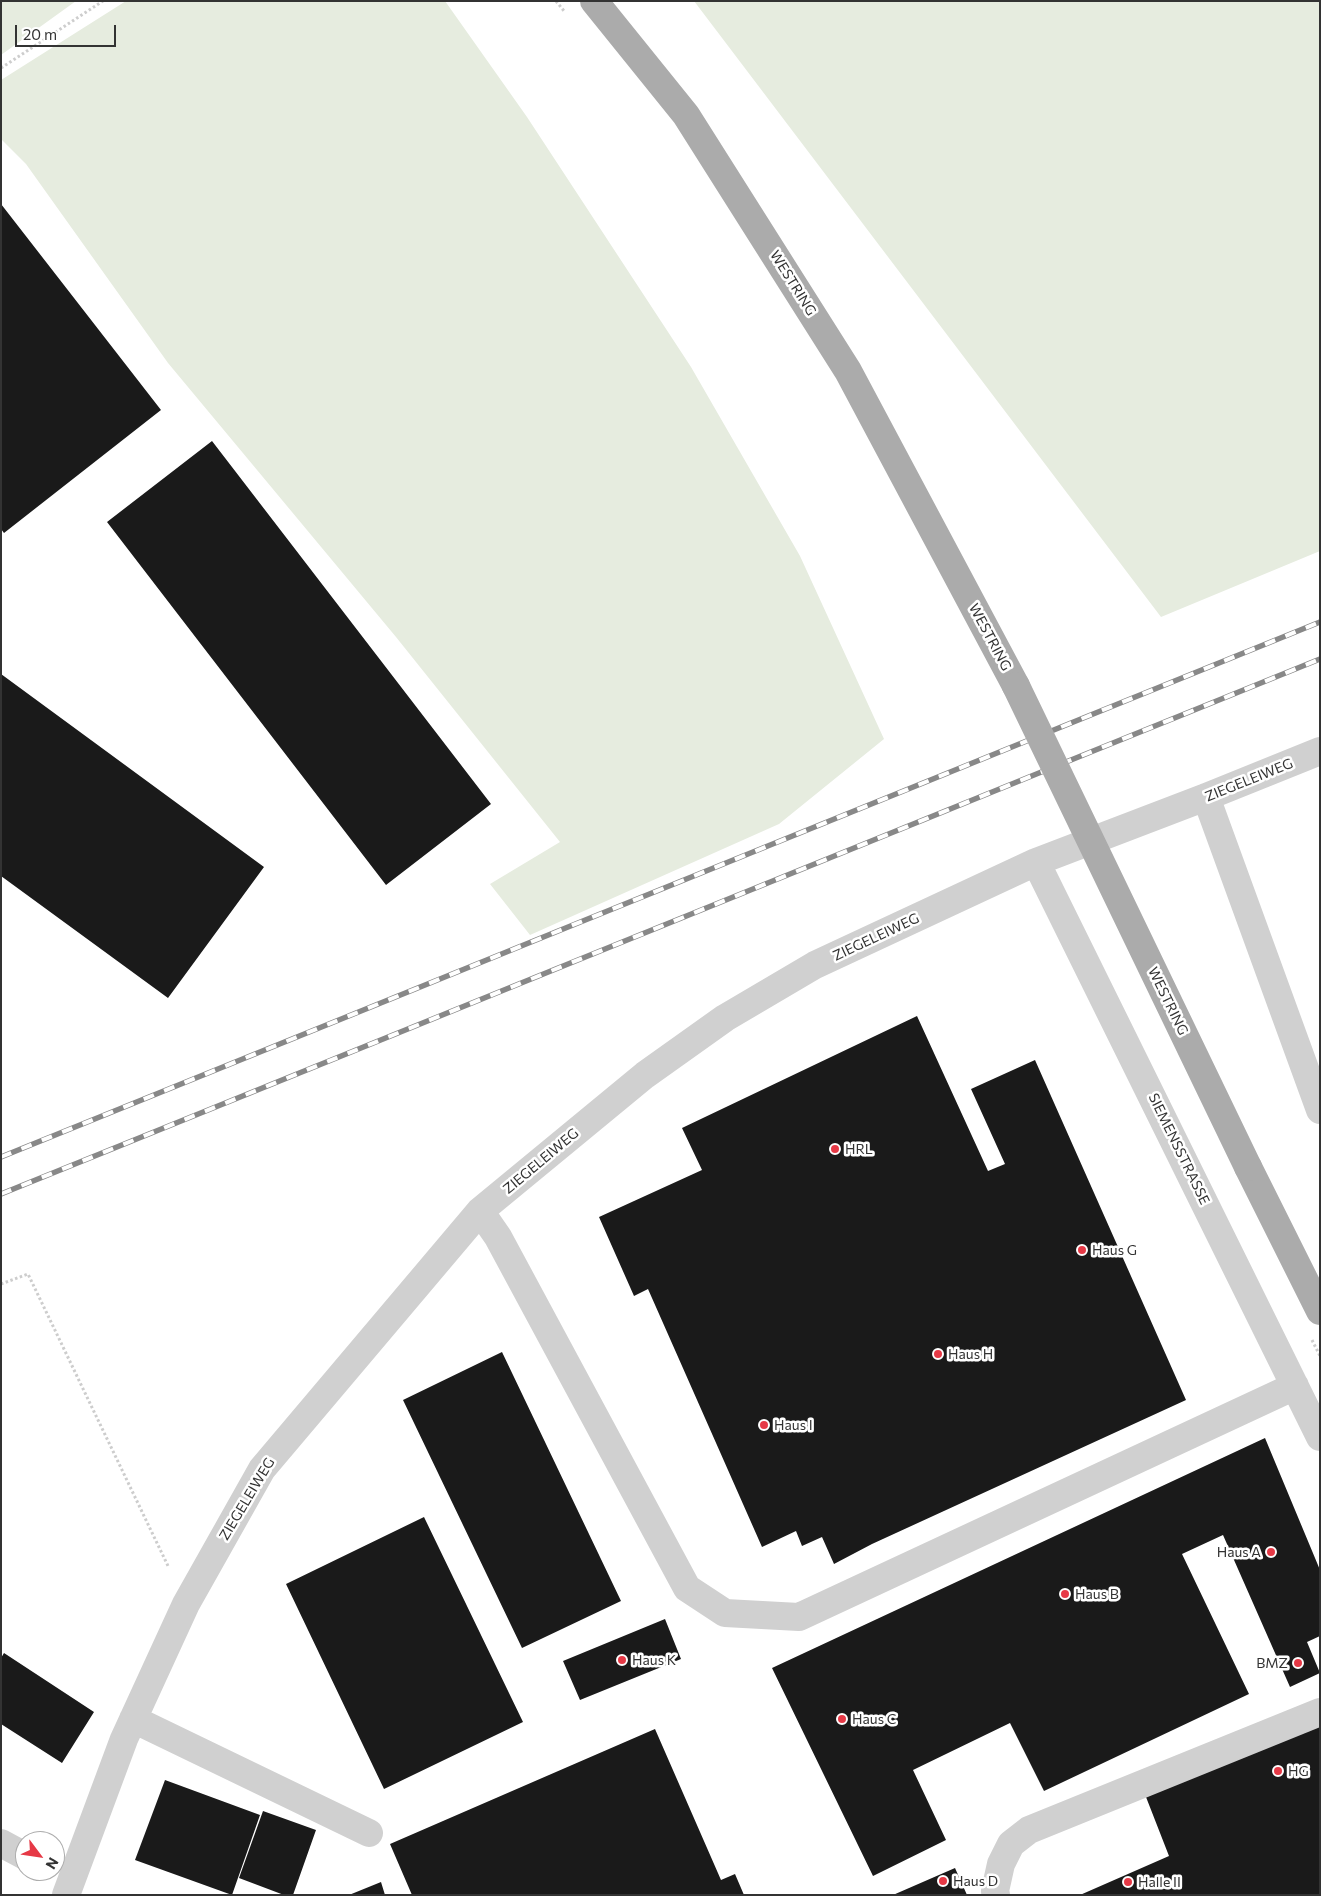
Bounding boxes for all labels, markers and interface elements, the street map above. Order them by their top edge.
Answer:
scale bar [18,15,119,47]
text: 20 m [23,25,57,43]
street label: WESTRING [766,247,820,319]
street label: WESTRING [965,601,1015,673]
street label: ZIEGELEIWEG [1203,755,1295,805]
street label: ZIEGELEIWEG [830,910,922,964]
street label: WESTRING [1144,964,1192,1038]
street label: SIEMENSSTRASSE [1145,1091,1213,1207]
street label: ZIEGELEIWEG [500,1125,582,1197]
place label: HRL [845,1141,873,1157]
marker: HRL [829,1143,841,1155]
place label: Haus G [1092,1242,1137,1258]
marker: Haus G [1076,1244,1088,1256]
place label: Haus H [948,1346,993,1362]
marker: Haus H [932,1348,944,1360]
place label: Haus I [774,1417,813,1433]
marker: Haus I [758,1419,770,1431]
street label: ZIEGELEIWEG [216,1455,278,1543]
place label: Haus A [1217,1544,1261,1560]
marker: Haus A [1265,1546,1277,1558]
place label: Haus B [1075,1586,1119,1602]
marker: Haus B [1059,1588,1071,1600]
place label: Haus K [632,1652,676,1668]
marker: Haus K [616,1654,628,1666]
place label: BMZ [1256,1655,1288,1671]
marker: BMZ [1292,1657,1304,1669]
place label: Haus C [852,1711,896,1727]
marker: Haus C [836,1713,848,1725]
place label: HG [1288,1763,1309,1779]
marker: HG [1272,1765,1284,1777]
north arrow [15,1831,65,1881]
text: N [42,1855,62,1872]
place label: Haus D [953,1873,998,1889]
place label: Halle II [1138,1874,1181,1890]
marker: Haus D [937,1875,949,1887]
marker: Halle II [1122,1876,1134,1888]

